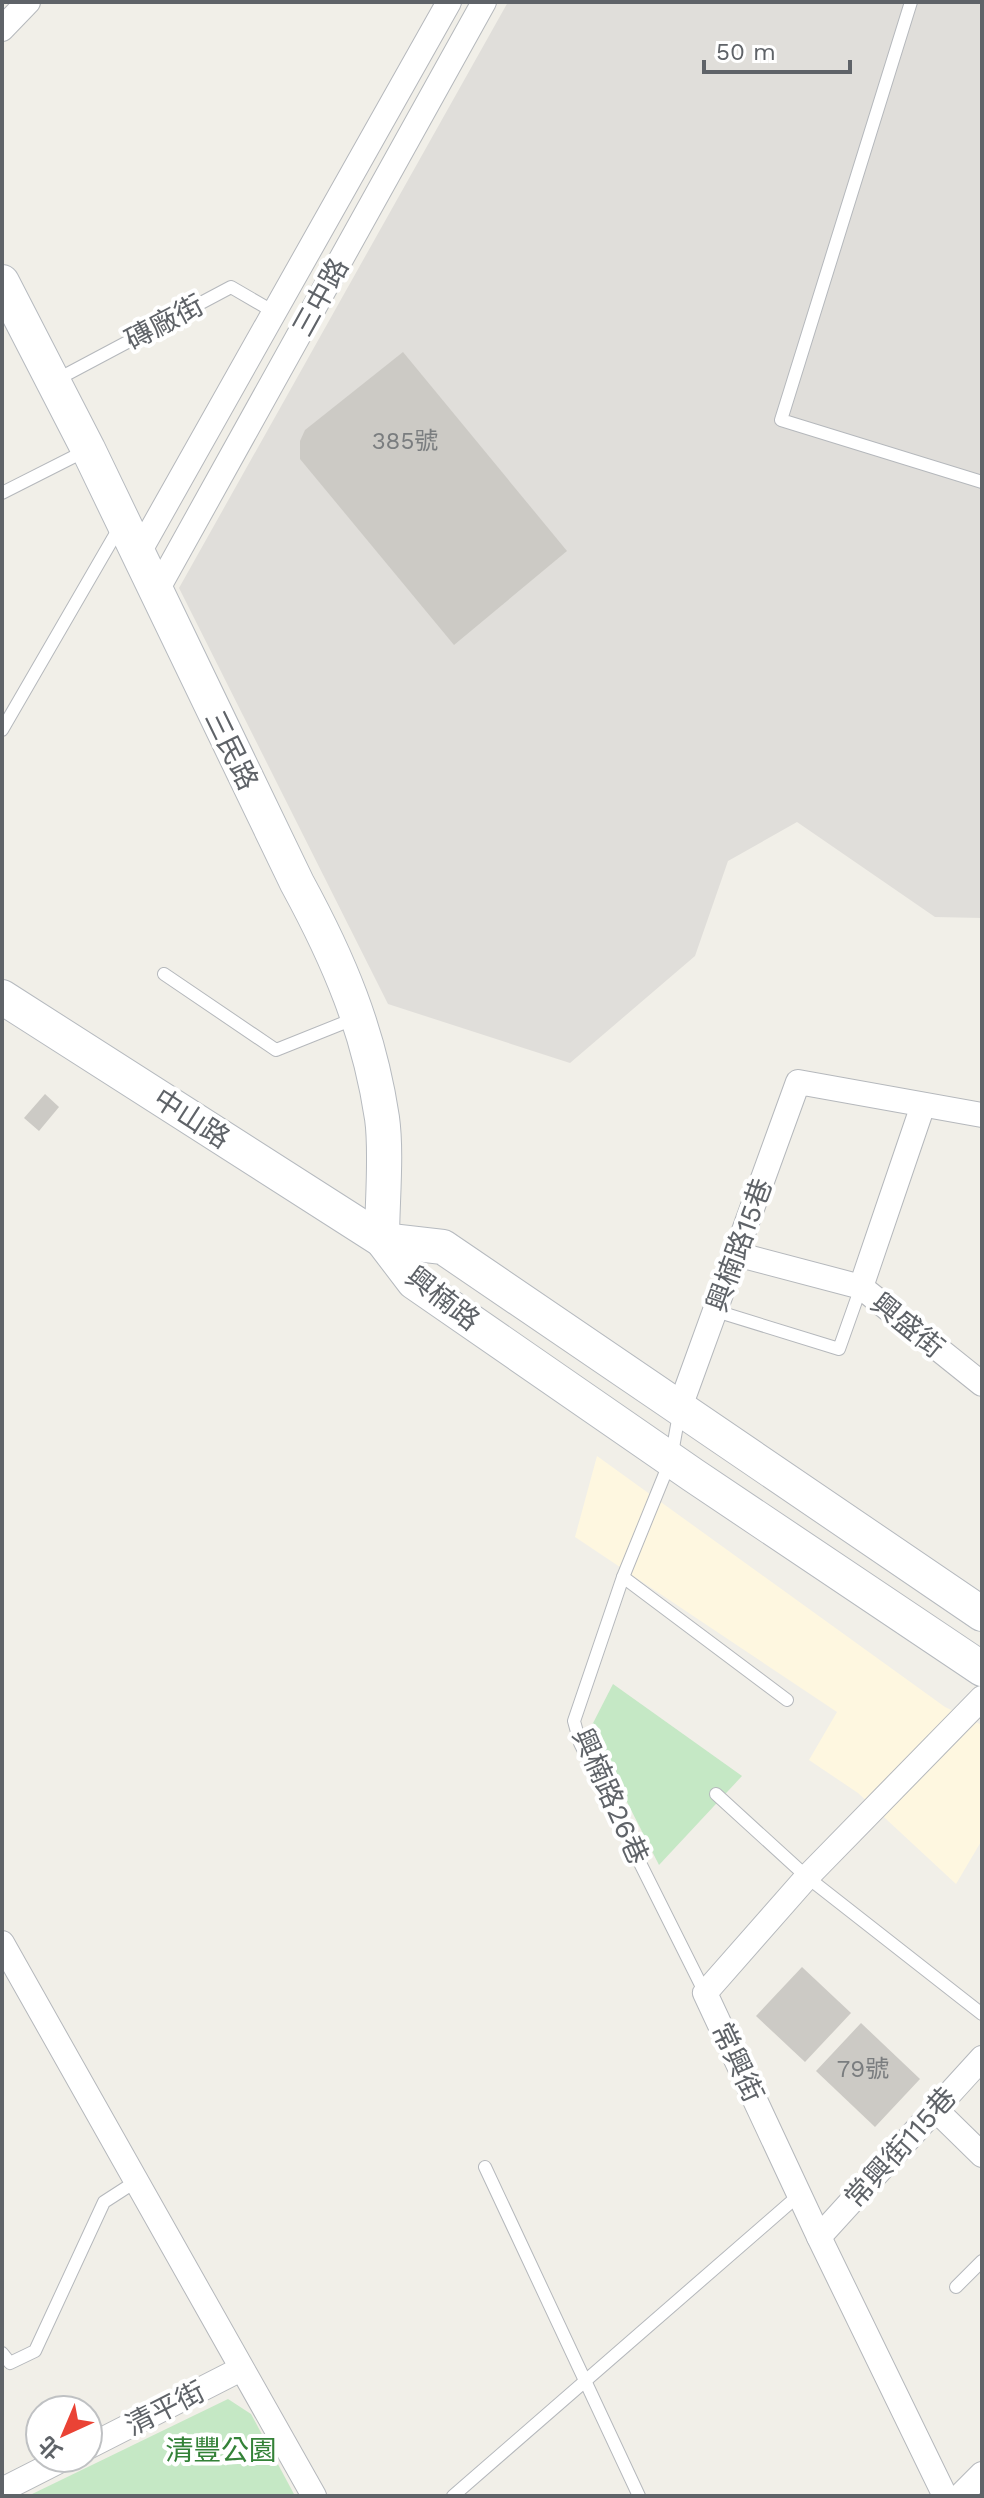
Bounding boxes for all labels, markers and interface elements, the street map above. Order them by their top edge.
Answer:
scale bar [704,24,850,74]
text: 50 m [716,38,776,66]
street label: 三中路 [286,253,355,342]
street label: 磚廠街 [119,288,209,357]
house number: 385號 [372,427,438,455]
street label: 三民路 [198,705,265,795]
street label: 中山路 [148,1082,236,1155]
street label: 興楠路15巷 [700,1174,779,1316]
street label: 興楠路 [399,1260,486,1337]
street label: 興盛街 [865,1286,951,1365]
street label: 興楠路26巷 [566,1723,655,1869]
street label: 常興街 [705,2017,770,2107]
house number: 79號 [837,2055,889,2083]
street label: 常興街115巷 [838,2081,963,2214]
street label: 清平街 [120,2375,210,2442]
north arrow [24,2394,104,2474]
text: 北 [34,2431,67,2465]
park label: 清豐公園 [165,2434,277,2467]

